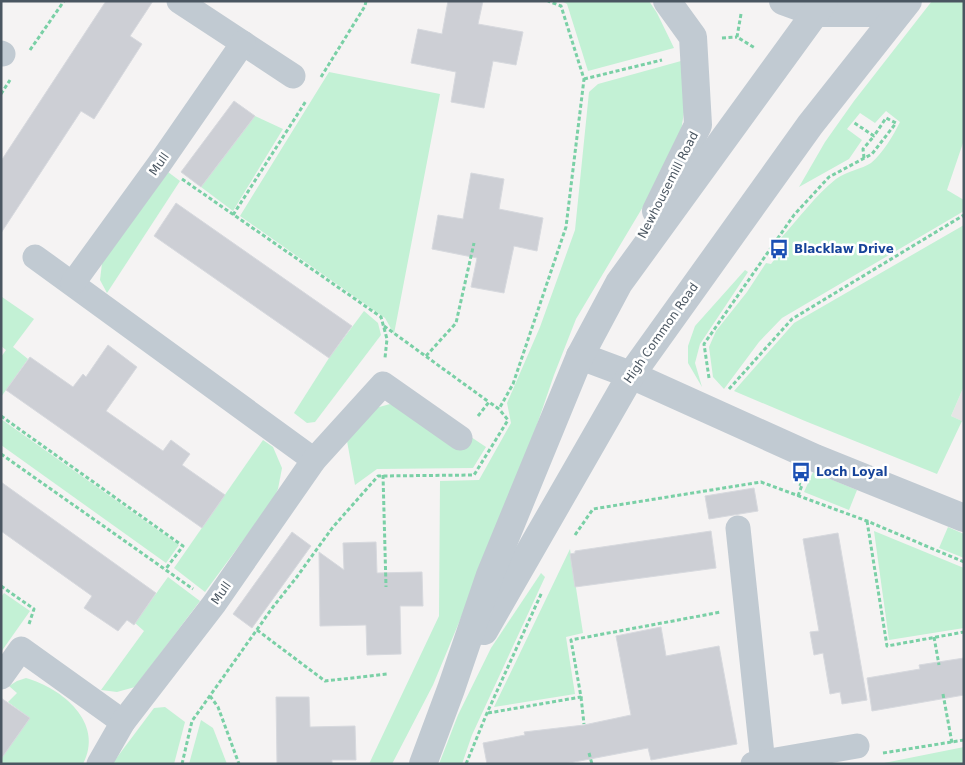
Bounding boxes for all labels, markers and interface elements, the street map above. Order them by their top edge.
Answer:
street label: Newhousemill Road [635,129,701,241]
street label: Mull [146,150,172,178]
bus stop icon: Blacklaw Drive [768,238,790,260]
place label: Blacklaw Drive [794,242,894,256]
street label: High Common Road [621,280,701,386]
bus stop icon: Loch Loyal [790,461,812,483]
place label: Loch Loyal [816,465,888,479]
street label: Mull [208,579,234,607]

